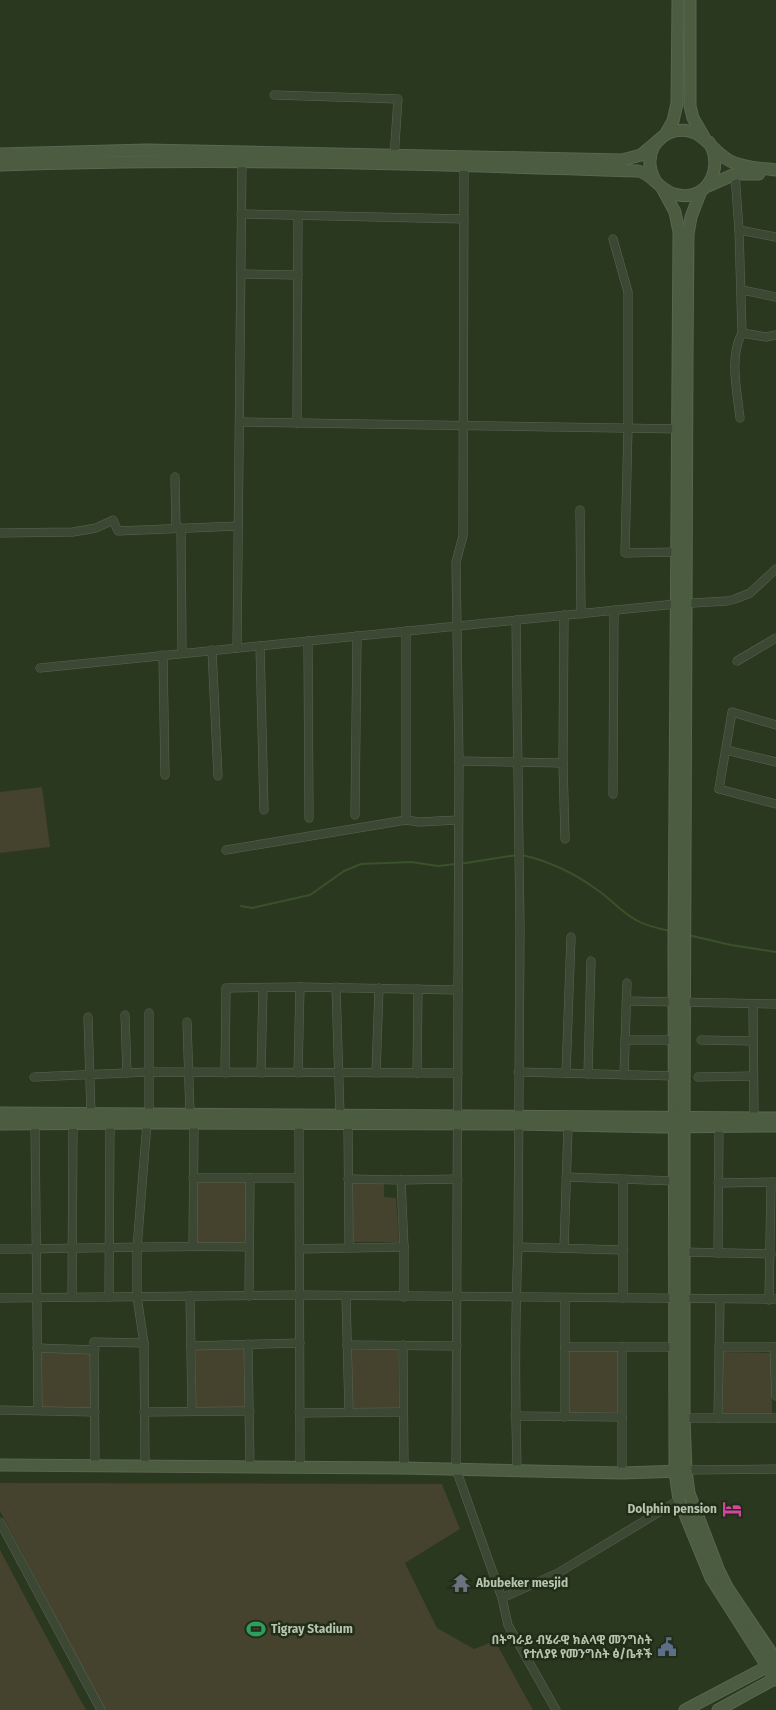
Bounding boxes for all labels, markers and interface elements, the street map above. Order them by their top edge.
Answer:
hotel icon: Dolphin pension [721,1498,743,1520]
place label: Dolphin pension [628,1502,717,1516]
temple icon: Abubeker mesjid [450,1572,472,1594]
place label: Abubeker mesjid [475,1576,568,1590]
sports icon: Tigray Stadium [245,1618,267,1640]
place label: Tigray Stadium [271,1622,353,1636]
place label: በትግራይ ብሄራዊ ክልላዊ መንግስት የተለያዩ የመንግስት ፅ/ቤቶች [492,1633,653,1661]
public building icon: በትግራይ ብሄራዊ ክልላዊ መንግስት የተለያዩ የመንግስት ፅ/ቤቶች [656,1636,678,1658]

